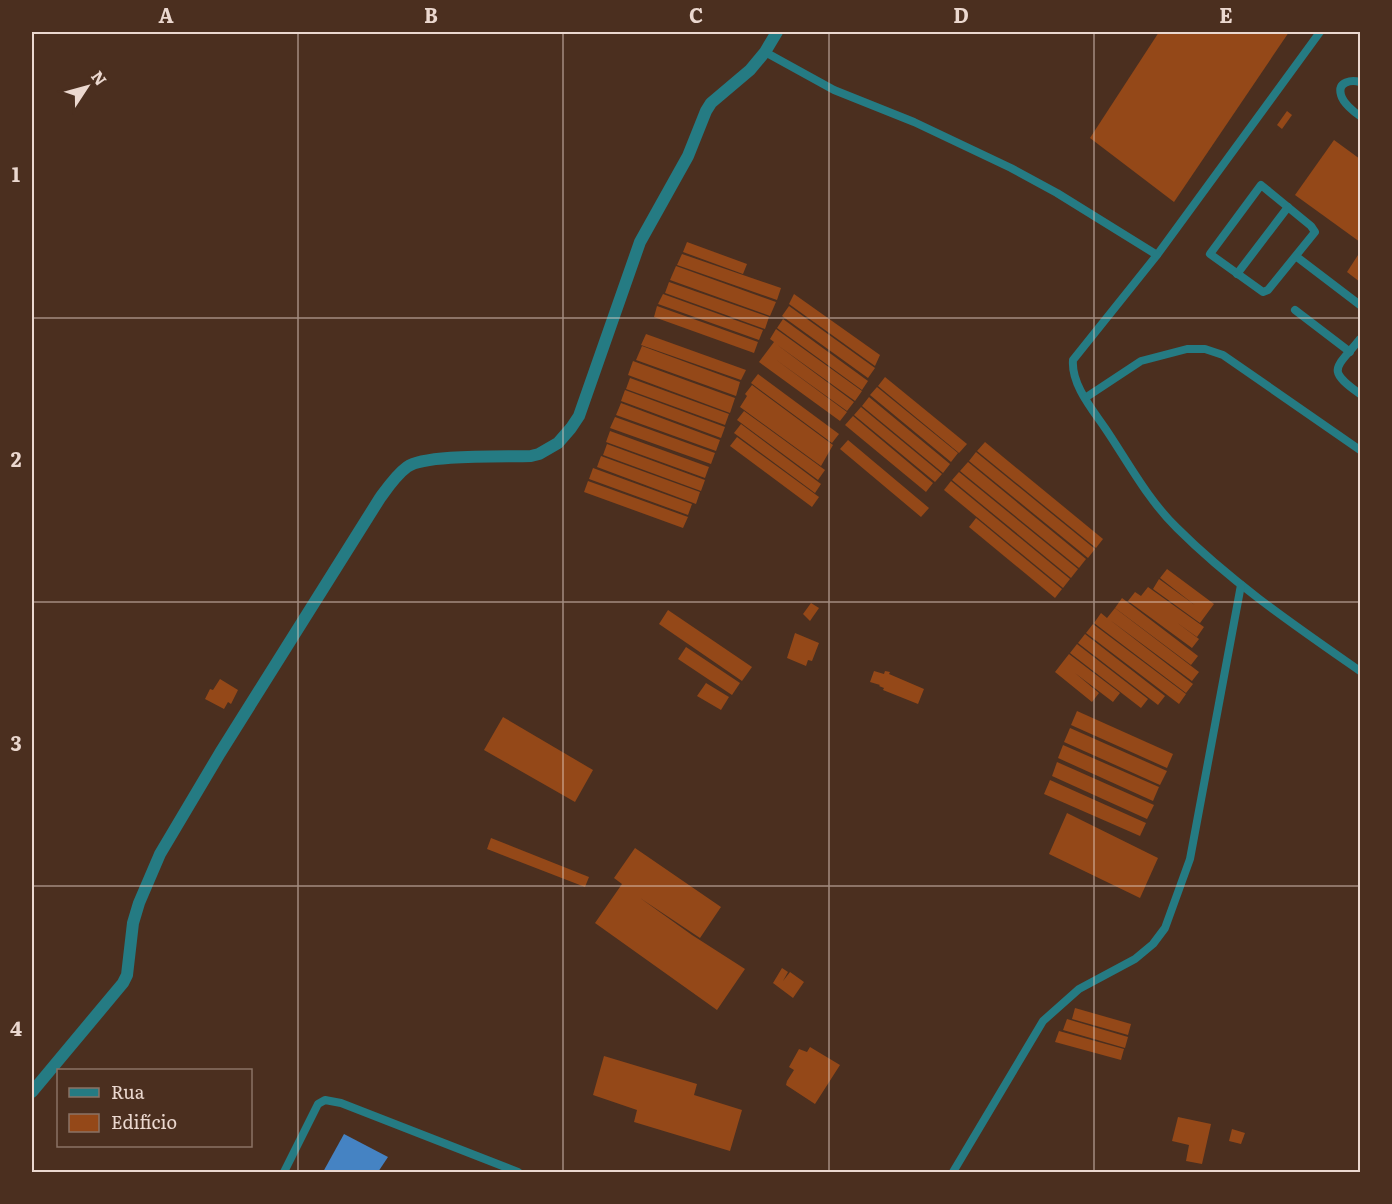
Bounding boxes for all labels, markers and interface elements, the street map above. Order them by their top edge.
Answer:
text: A [158,0,174,29]
text: B [424,0,438,29]
text: C [689,0,703,29]
text: D [953,0,969,29]
text: E [1219,0,1233,29]
north arrow [57,57,117,117]
text: N [86,65,114,90]
text: 1 [12,158,20,188]
text: 2 [11,443,22,473]
text: 3 [10,727,22,757]
text: 4 [10,1012,22,1042]
legend [57,1069,252,1147]
text: Rua [111,1078,145,1105]
text: Edifício [111,1108,177,1135]

